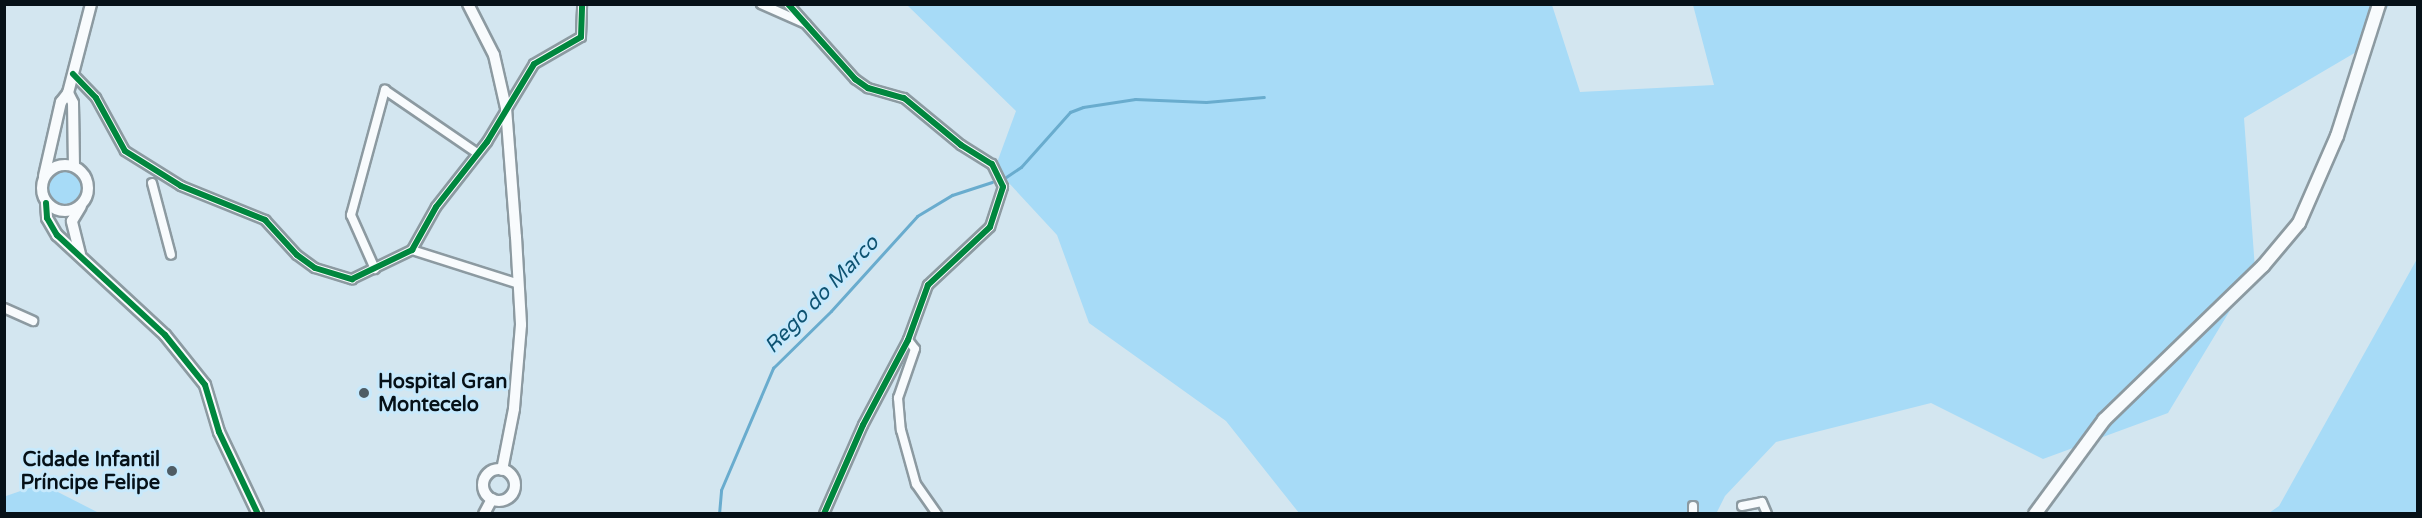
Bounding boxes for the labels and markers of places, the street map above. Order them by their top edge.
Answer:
place label: Hospital Gran Montecelo [378,370,507,417]
marker: Hospital Gran Montecelo [355,384,373,402]
place label: Cidade Infantil Príncipe Felipe [21,448,160,495]
marker: Cidade Infantil Príncipe Felipe [165,464,179,478]

